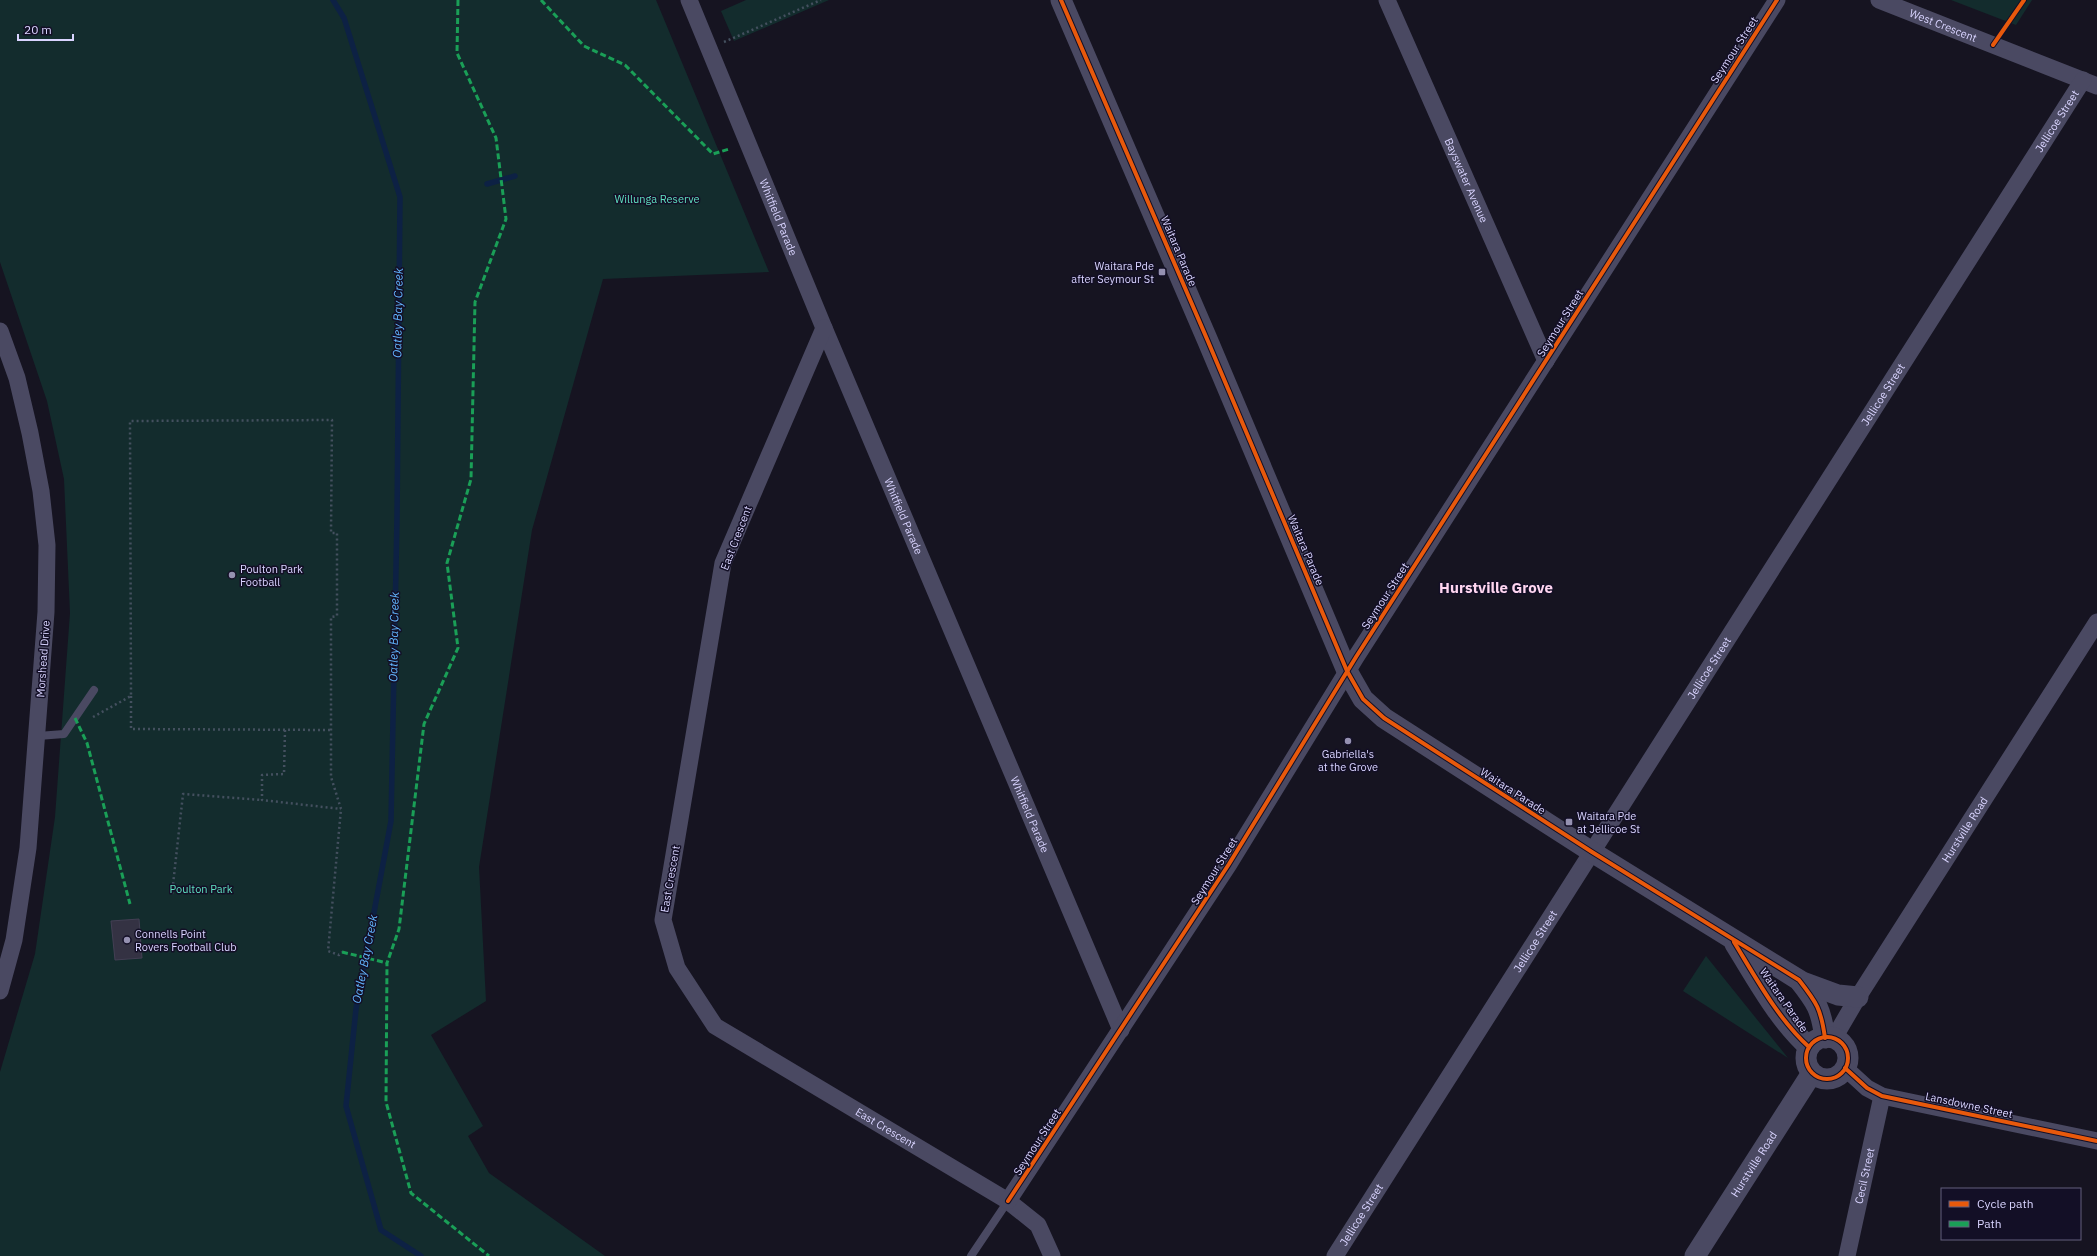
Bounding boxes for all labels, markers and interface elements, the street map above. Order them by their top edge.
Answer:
street label: West Crescent [1907,6,1979,45]
street label: Seymour Street [1707,14,1761,86]
scale bar [18,16,73,42]
text: 20 m [24,22,52,37]
street label: Jellicoe Street [2032,87,2082,155]
street label: Bayswater Avenue [1442,136,1491,225]
street label: Whitfield Parade [756,177,800,258]
park label: Willunga Reserve [614,192,700,206]
street label: Waitara Parade [1158,214,1200,288]
place label: Waitara Pde after Seymour St [1071,259,1154,286]
water label: Oatley Bay Creek [389,267,406,358]
marker: Waitara Pde after Seymour St [1157,267,1167,277]
street label: Seymour Street [1534,287,1586,359]
street label: Jellicoe Street [1858,361,1908,428]
street label: Whitfield Parade [881,476,926,556]
street label: East Crescent [717,504,755,572]
street label: Waitara Parade [1285,513,1327,587]
street label: Seymour Street [1358,560,1412,632]
place label: Poulton Park Football [240,562,303,589]
marker: Poulton Park Football [227,570,237,580]
district label: Hurstville Grove [1439,578,1553,597]
water label: Oatley Bay Creek [385,591,402,682]
street label: Morshead Drive [33,620,53,698]
street label: Jellicoe Street [1684,634,1734,702]
marker: Gabriella's at the Grove [1343,736,1353,746]
place label: Gabriella's at the Grove [1318,747,1378,774]
street label: Waitara Parade [1478,765,1548,817]
street label: Whitfield Parade [1007,774,1052,855]
street label: Hurstville Road [1939,794,1991,865]
place label: Waitara Pde at Jellicoe St [1577,809,1640,836]
marker: Waitara Pde at Jellicoe St [1564,817,1574,827]
street label: Seymour Street [1188,835,1240,907]
street label: East Crescent [657,844,683,914]
park label: Poulton Park [170,882,233,896]
street label: Jellicoe Street [1510,907,1560,975]
water label: Oatley Bay Creek [349,913,381,1004]
place label: Connells Point Rovers Football Club [135,927,237,954]
marker: Connells Point Rovers Football Club [122,935,132,945]
street label: Waitara Parade [1757,965,1811,1035]
street label: Lansdowne Street [1924,1089,2014,1121]
street label: East Crescent [853,1105,919,1151]
street label: Seymour Street [1010,1106,1064,1178]
street label: Hurstville Road [1728,1129,1780,1200]
street label: Cecil Street [1852,1146,1877,1205]
street label: Jellicoe Street [1336,1181,1386,1248]
legend [1941,1188,2081,1240]
text: Cycle path [1977,1196,2034,1211]
text: Path [1977,1216,2002,1231]

